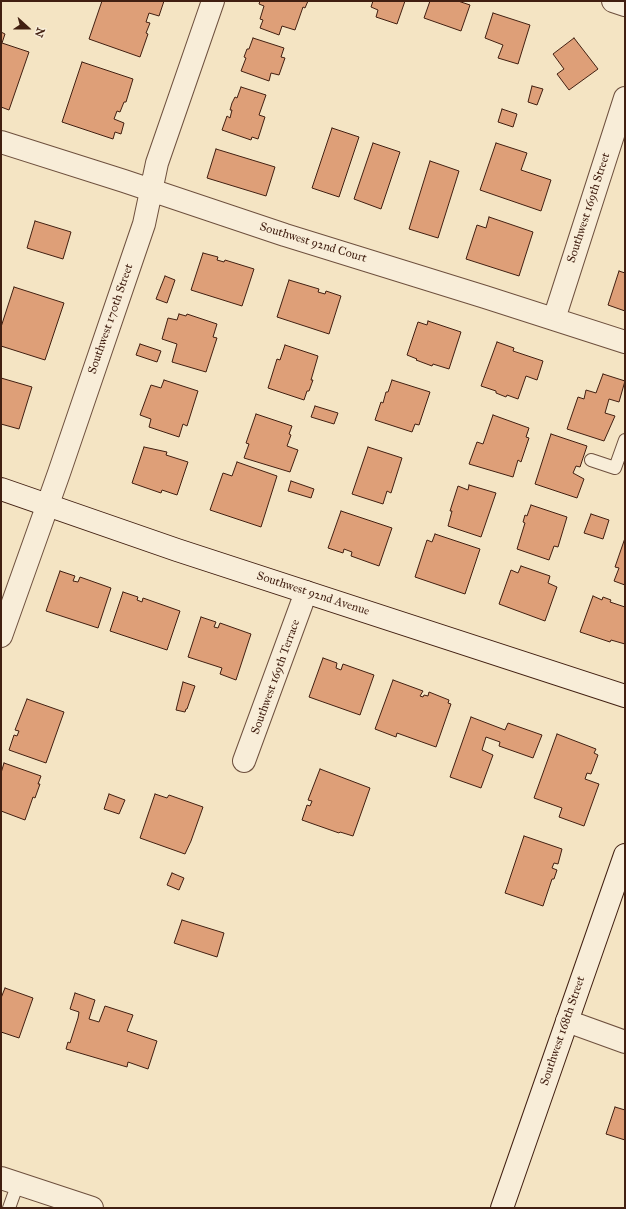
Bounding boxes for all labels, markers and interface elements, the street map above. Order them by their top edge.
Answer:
north arrow [8,8,48,48]
text: N [32,26,47,39]
street label: Southwest 169th Street [564,151,614,265]
street label: Southwest 92nd Court [258,220,368,266]
street label: Southwest 170th Street [85,262,137,376]
street label: Southwest 92nd Avenue [255,569,371,619]
street label: Southwest 169th Terrace [248,618,304,736]
street label: Southwest 168th Street [538,974,588,1088]

